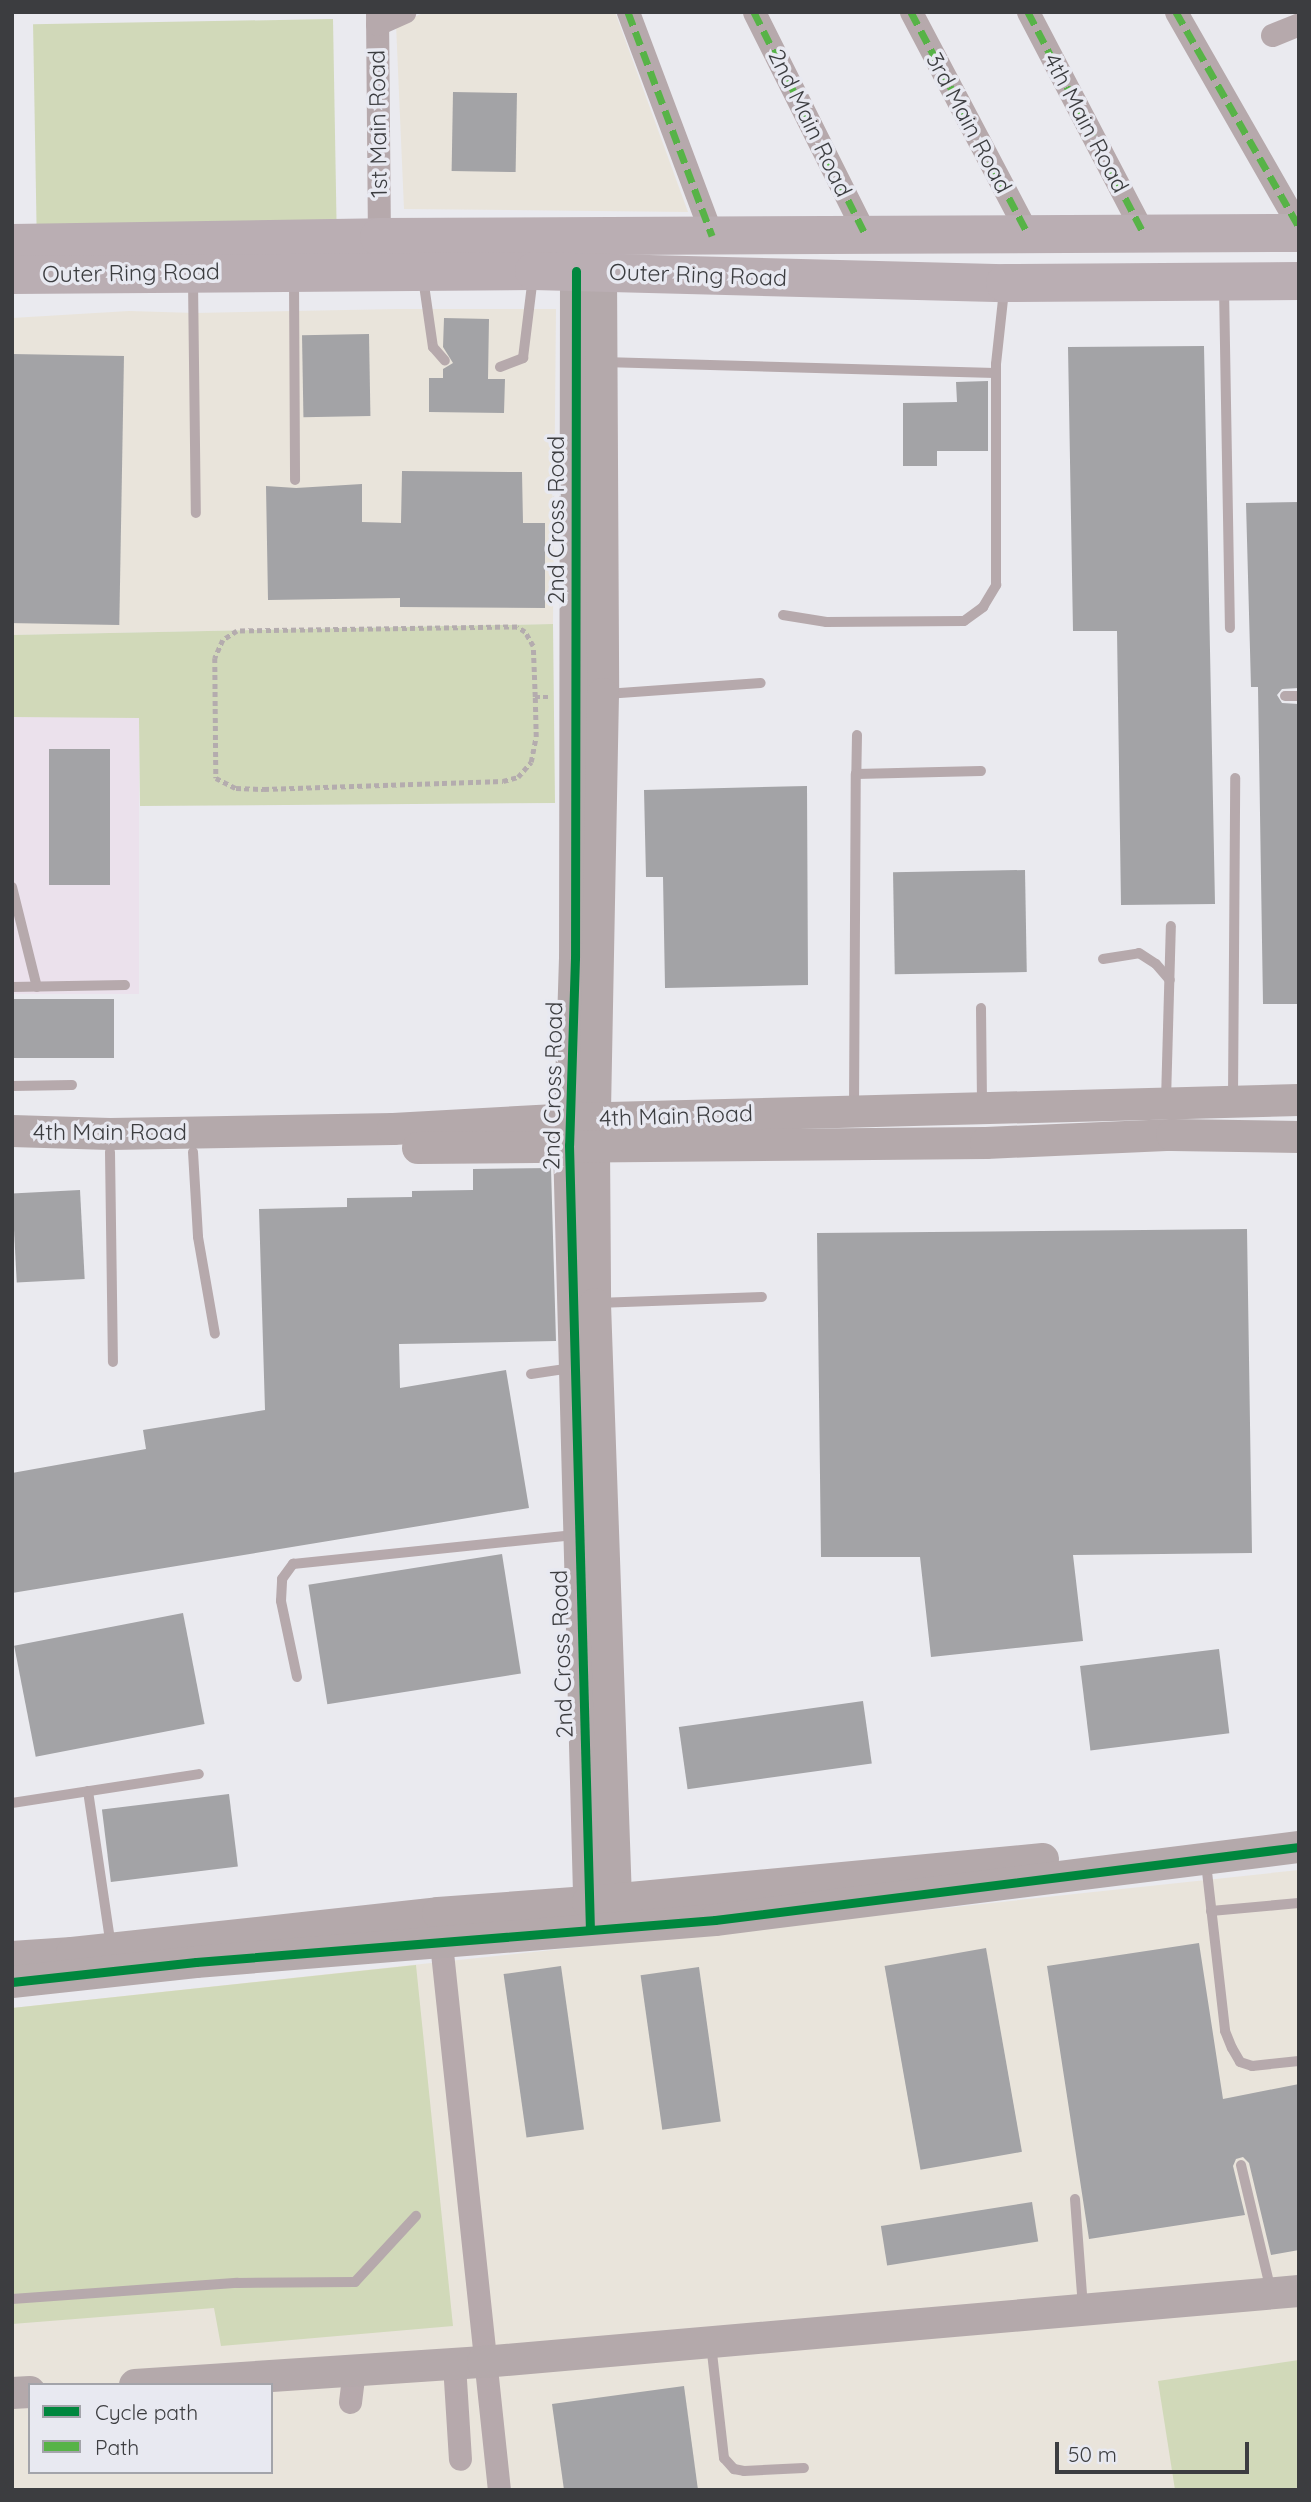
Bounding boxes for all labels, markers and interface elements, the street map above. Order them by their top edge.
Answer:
street label: 2nd Main Road [762,45,858,201]
street label: 3rd Main Road [920,48,1018,198]
street label: 4th Main Road [1038,49,1134,197]
street label: 1st Main Road [363,50,393,198]
street label: Outer Ring Road [42,258,220,288]
street label: Outer Ring Road [609,258,787,292]
street label: 2nd Cross Road [542,436,570,604]
street label: 2nd Cross Road [538,1002,568,1170]
street label: 4th Main Road [599,1100,753,1132]
street label: 4th Main Road [33,1118,187,1146]
street label: 2nd Cross Road [545,1569,579,1739]
legend [28,2383,273,2474]
text: Cycle path [95,2399,198,2425]
scale bar [1059,2428,1253,2472]
text: Path [95,2434,139,2460]
text: 50 m [1068,2441,1117,2467]

